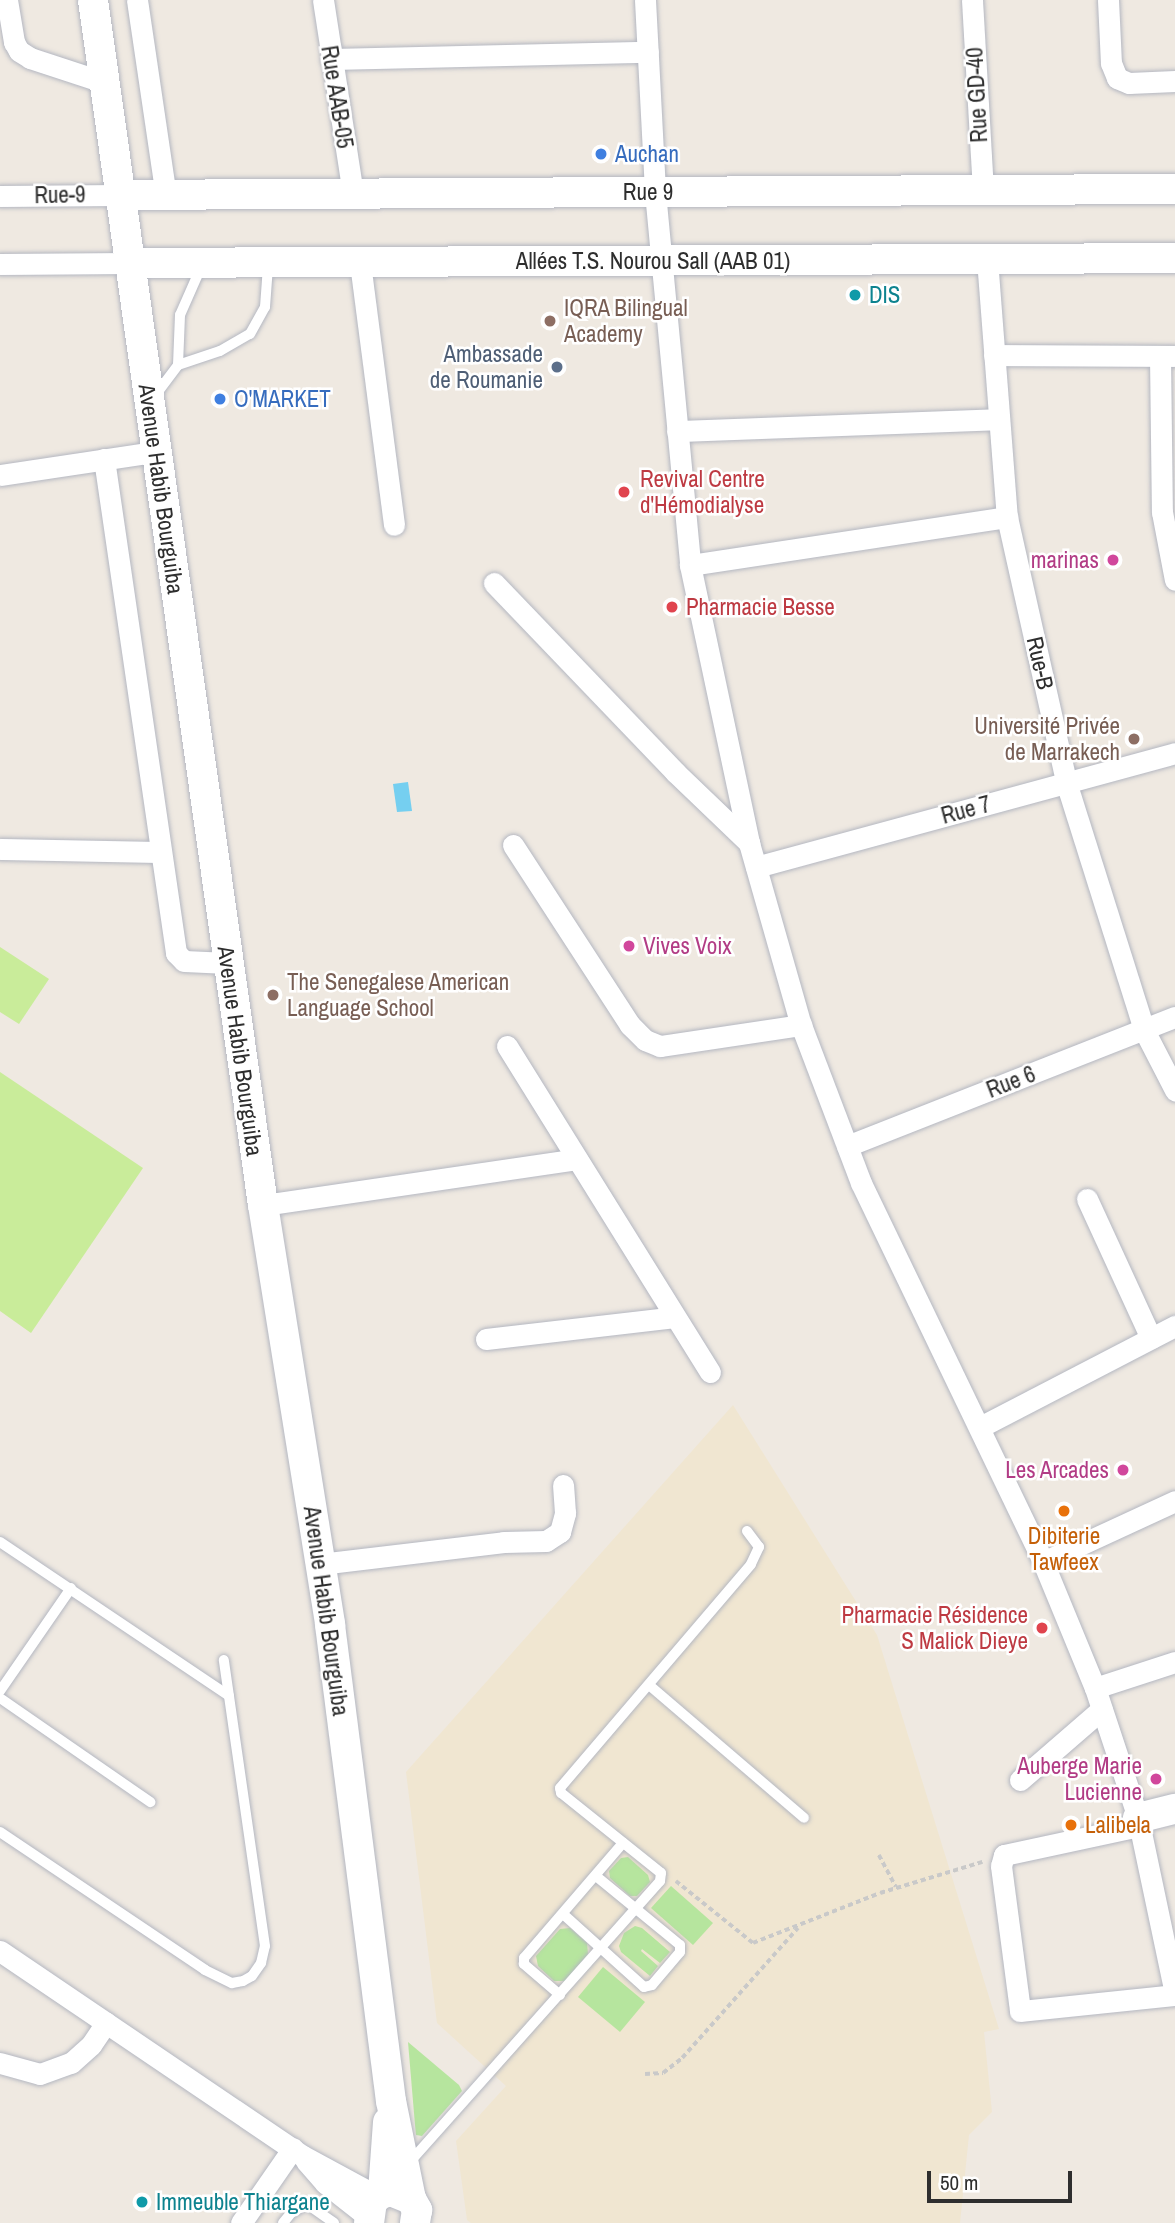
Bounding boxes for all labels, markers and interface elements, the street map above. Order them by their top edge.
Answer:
street label: Rue AAB-05 [315,43,359,151]
street label: Rue GD-40 [961,47,993,143]
place label: Auchan [615,140,679,168]
marker: Auchan [593,146,609,162]
street label: Rue 9 [623,178,673,206]
street label: Rue-9 [34,181,86,209]
street label: Allées T.S. Nourou Sall (AAB 01) [516,247,790,275]
place label: DIS [869,281,900,309]
marker: DIS [847,287,863,303]
place label: IQRA Bilingual Academy [564,294,689,348]
marker: IQRA Bilingual Academy [542,313,558,329]
place label: Ambassade de Roumanie [430,340,543,394]
marker: Ambassade de Roumanie [549,359,565,375]
street label: Avenue Habib Bourguiba [133,382,189,596]
place label: O'MARKET [234,385,331,413]
marker: O'MARKET [212,391,228,407]
place label: Revival Centre d'Hémodialyse [640,465,765,519]
marker: Revival Centre d'Hémodialyse [614,482,634,502]
place label: marinas [1031,546,1099,574]
marker: marinas [1105,552,1121,568]
place label: Pharmacie Besse [686,593,835,621]
marker: Pharmacie Besse [664,599,680,615]
street label: Rue-B [1021,634,1059,692]
place label: Université Privée de Marrakech [974,712,1120,766]
marker: Université Privée de Marrakech [1126,731,1142,747]
street label: Rue 7 [938,790,994,830]
place label: Vives Voix [643,932,732,960]
marker: Vives Voix [621,938,637,954]
street label: Avenue Habib Bourguiba [212,944,268,1158]
place label: The Senegalese American Language School [287,968,510,1022]
marker: The Senegalese American Language School [265,987,281,1003]
street label: Rue 6 [983,1060,1039,1104]
place label: Les Arcades [1004,1456,1109,1484]
marker: Les Arcades [1115,1462,1131,1478]
marker: Dibiterie Tawfeex [1056,1503,1072,1519]
street label: Avenue Habib Bourguiba [298,1504,354,1718]
place label: Dibiterie Tawfeex [1028,1522,1100,1576]
place label: Pharmacie Résidence S Malick Dieye [841,1601,1028,1655]
marker: Pharmacie Résidence S Malick Dieye [1034,1620,1050,1636]
place label: Auberge Marie Lucienne [1017,1752,1142,1806]
marker: Auberge Marie Lucienne [1148,1771,1164,1787]
place label: Lalibela [1085,1811,1151,1839]
marker: Lalibela [1063,1817,1079,1833]
scale bar [930,2156,1075,2200]
text: 50 m [940,2168,978,2197]
place label: Immeuble Thiargane [156,2188,330,2216]
marker: Immeuble Thiargane [134,2194,150,2210]

